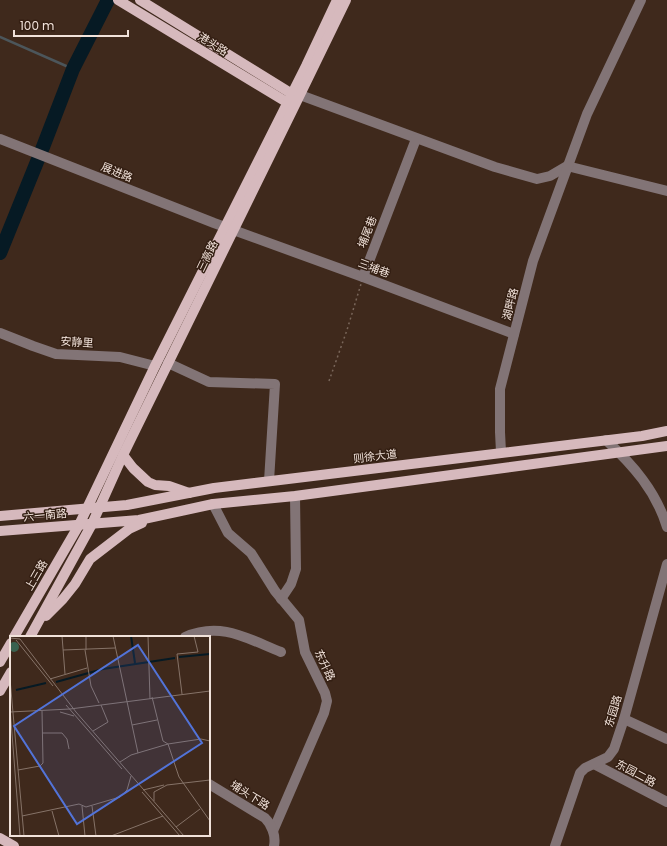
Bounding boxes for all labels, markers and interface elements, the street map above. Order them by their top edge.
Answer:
scale bar [14,12,128,38]
text: 100 m [20,17,54,34]
street label: 港头路 [195,28,231,60]
street label: 展进路 [99,158,135,186]
street label: 埔尾巷 [354,214,380,250]
street label: 三高路 [193,238,221,274]
street label: 三埔巷 [356,255,392,281]
street label: 湖畔路 [498,286,522,322]
street label: 安静里 [60,333,94,351]
street label: 则徐大道 [352,445,398,467]
street label: 六一南路 [22,505,68,525]
street label: 上三路 [21,557,51,593]
inset map [10,636,210,836]
street label: 东升路 [311,647,339,683]
street label: 东园路 [601,693,625,729]
street label: 东园二路 [613,756,659,790]
street label: 埔头下路 [227,777,273,813]

